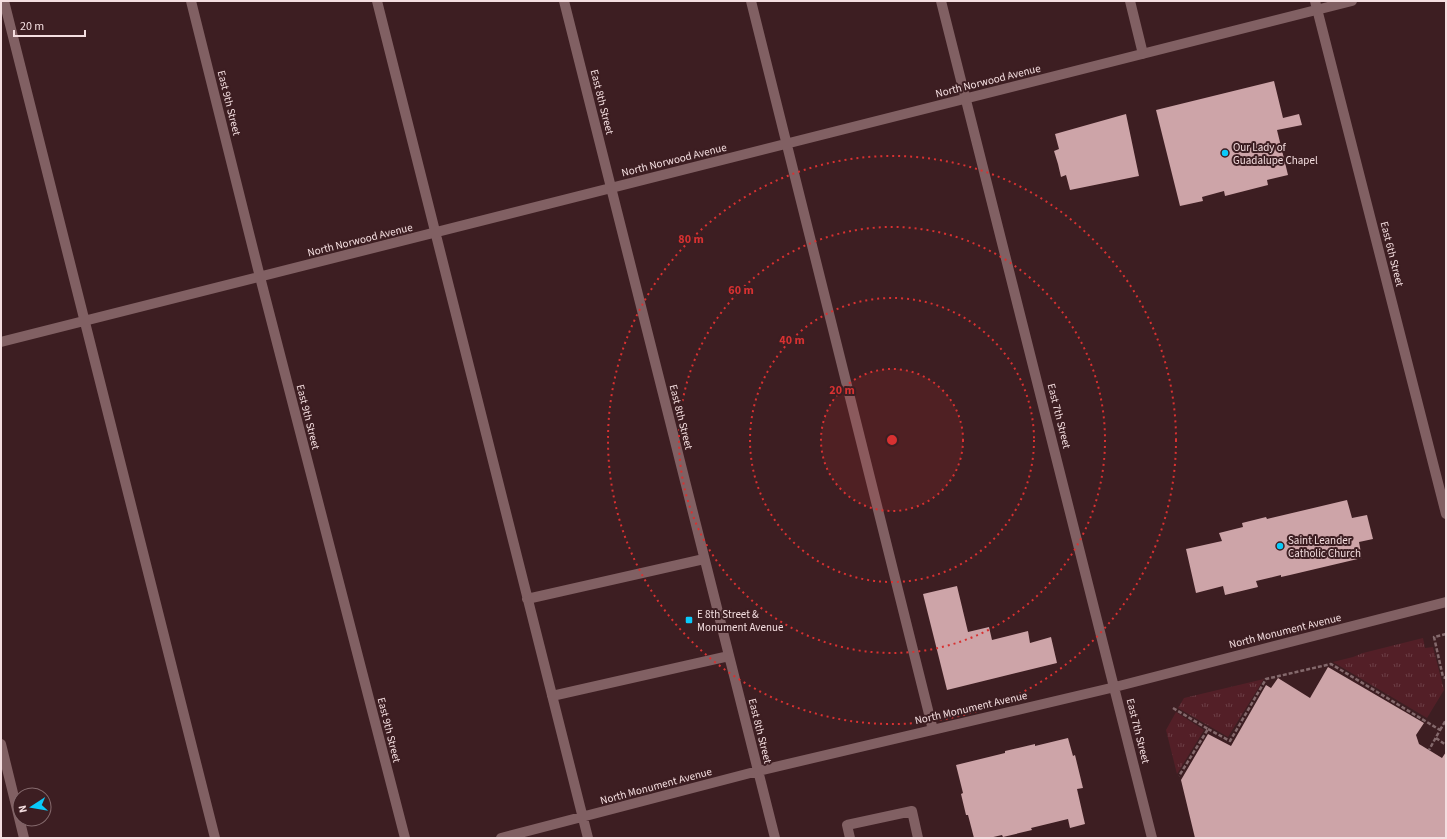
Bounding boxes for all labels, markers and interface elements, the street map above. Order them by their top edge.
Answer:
scale bar [14,12,85,38]
text: 20 m [20,18,44,35]
street label: North Norwood Avenue [934,61,1043,101]
street label: East 8th Street [587,68,617,136]
street label: East 9th Street [214,69,244,137]
street label: North Norwood Avenue [620,140,729,180]
place label: Our Lady of Guadalupe Chapel [1233,140,1318,168]
marker: Our Lady of Guadalupe Chapel [1220,148,1230,158]
street label: North Norwood Avenue [306,220,415,260]
street label: East 6th Street [1377,220,1407,288]
text: 80 m [678,231,704,248]
text: 60 m [728,282,754,299]
text: 40 m [779,332,805,349]
text: 20 m [829,382,855,399]
street label: East 7th Street [1044,382,1074,450]
street label: East 9th Street [293,383,323,451]
street label: East 8th Street [666,383,696,451]
centre of rings [885,433,899,447]
place label: Saint Leander Catholic Church [1288,533,1361,561]
marker: Saint Leander Catholic Church [1275,541,1285,551]
place label: E 8th Street & Monument Avenue [697,607,784,635]
street label: North Monument Avenue [1227,610,1343,652]
marker: E 8th Street & Monument Avenue [684,615,694,625]
street label: North Monument Avenue [913,688,1029,728]
street label: East 9th Street [374,696,404,764]
street label: East 8th Street [745,697,775,765]
street label: East 7th Street [1123,697,1153,765]
street label: North Monument Avenue [598,764,714,808]
north arrow [12,787,52,827]
text: N [15,804,31,814]

